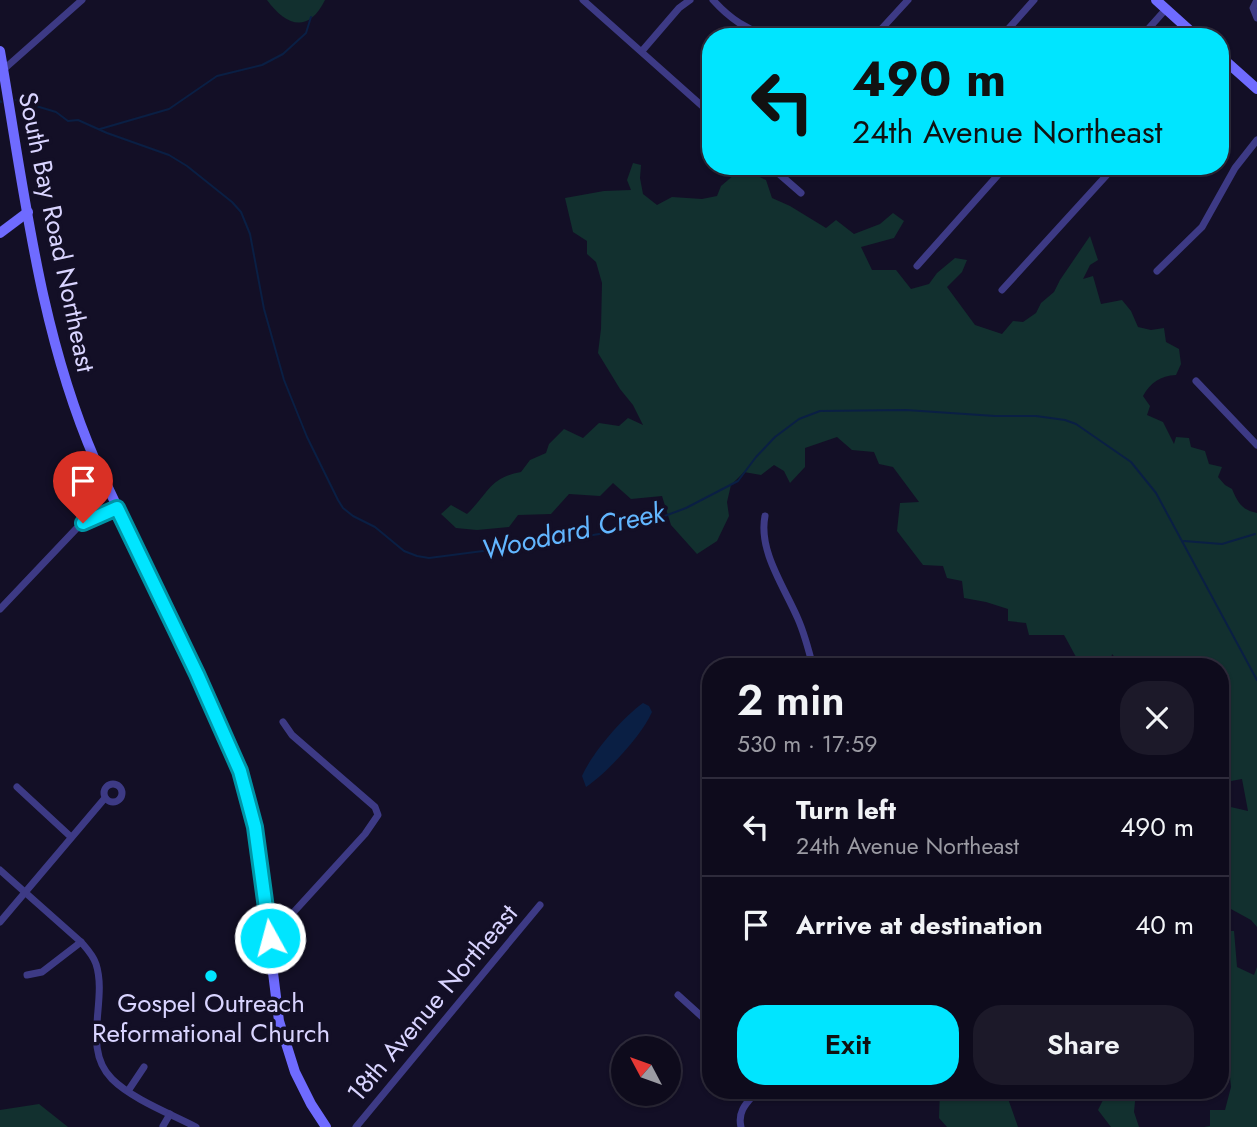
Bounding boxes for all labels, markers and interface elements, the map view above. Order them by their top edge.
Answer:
text: 490 m [852,44,1006,114]
icon: left [737,56,828,147]
street label: South Bay Road Northeast [9,88,105,376]
text: 24th Avenue Northeast [852,109,1162,155]
pin [53,451,113,523]
icon: arrive [64,462,102,500]
water label: Woodard Creek [478,491,669,570]
text: 2 min [737,670,845,731]
button: close [1120,681,1194,755]
text: 530 m · 17:59 [737,727,877,761]
text: Turn left [796,791,896,829]
icon: left [737,808,775,846]
text: 490 m [1120,808,1194,846]
text: 24th Avenue Northeast [796,829,1019,863]
street label: 18th Avenue Northeast [338,895,527,1110]
position arrow [233,901,307,975]
icon: arrive [737,906,775,944]
text: Arrive at destination [796,906,1043,944]
text: 40 m [1135,906,1194,944]
marker: Gospel Outreach Reformational Church [203,968,219,984]
place label: Gospel Outreach Reformational Church [92,984,330,1052]
button: Exit [737,1005,959,1085]
button: Share [973,1005,1194,1085]
north arrow [611,1036,681,1106]
map controls [611,1036,681,1106]

